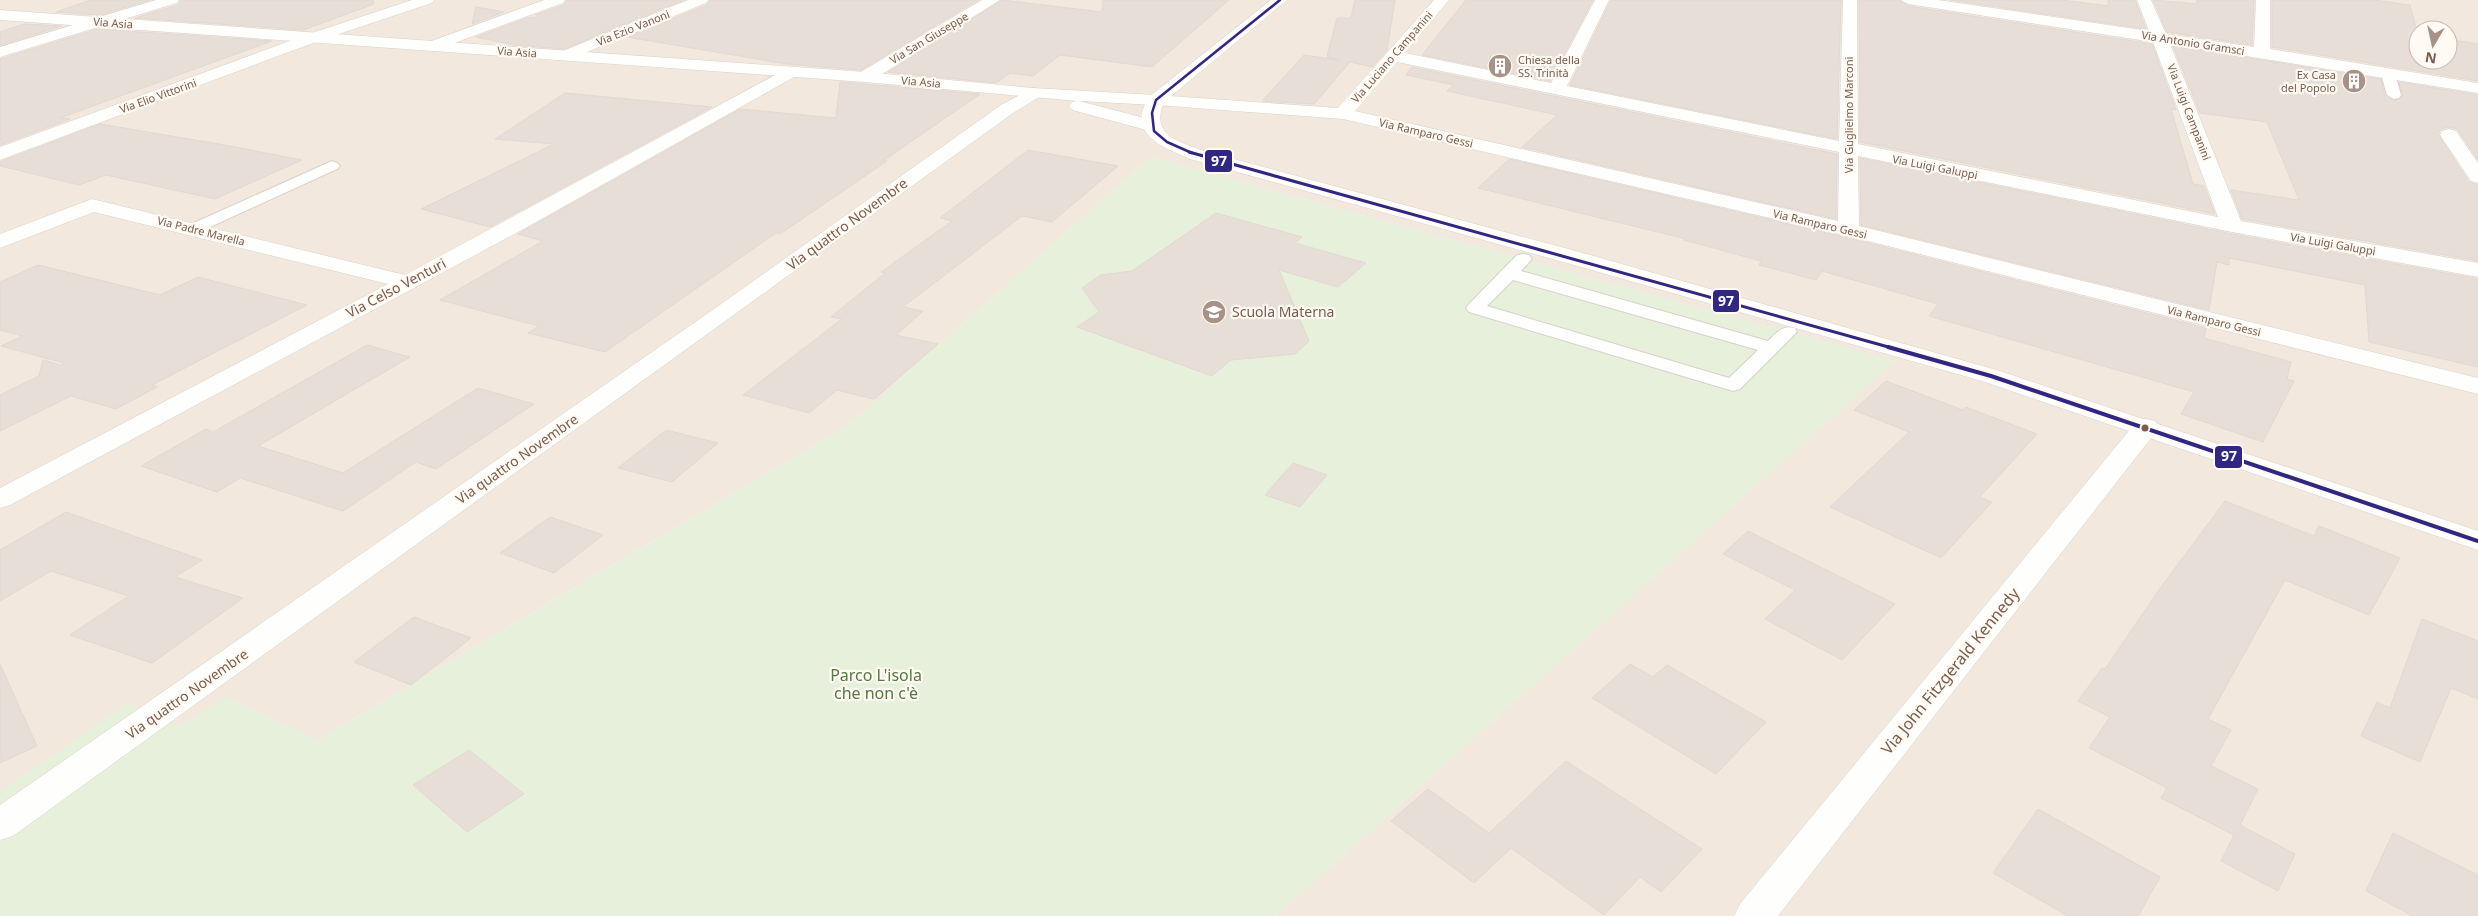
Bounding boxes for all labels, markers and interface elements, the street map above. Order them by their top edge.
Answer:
street label: Via Ezio Vanoni [594,6,672,49]
street label: Via San Giuseppe [887,8,971,67]
street label: Via Luciano Campanini [1348,8,1436,106]
street label: Via Asia [93,14,133,31]
north arrow [2408,20,2458,70]
street label: Via Antonio Gramsci [2140,27,2246,58]
street label: Via Asia [497,43,537,60]
text: N [2424,48,2438,69]
place label: Chiesa della SS. Trinità [1518,52,1580,80]
building icon: Chiesa della SS. Trinità [1487,53,1513,79]
street label: Via Guglielmo Marconi [1841,57,1856,173]
street label: Via Luigi Campanini [2164,62,2215,162]
place label: Ex Casa del Popolo [2281,67,2336,95]
building icon: Ex Casa del Popolo [2341,68,2367,94]
street label: Via Asia [901,72,942,91]
street label: Via Elio Vittorini [117,75,198,116]
street label: Via Ramparo Gessi [1378,114,1475,151]
line badge: 97 [1204,149,1233,173]
text: 97 [1211,151,1227,170]
street label: Via Luigi Galuppi [1891,151,1979,182]
street label: Via quattro Novembre [782,173,911,274]
street label: Via Ramparo Gessi [1772,205,1869,242]
street label: Via Padre Marella [156,212,247,249]
street label: Via Luigi Galuppi [2289,229,2377,258]
street label: Via Celso Venturi [343,253,449,322]
line badge: 97 [1712,289,1740,313]
text: 97 [1718,291,1734,310]
school or university icon: Scuola Materna [1201,299,1227,325]
place label: Scuola Materna [1232,302,1334,321]
street label: Via Ramparo Gessi [2166,302,2263,339]
street label: Via quattro Novembre [452,409,582,508]
unlabelled marker [2140,423,2150,433]
line badge: 97 [2214,445,2243,469]
text: 97 [2221,446,2237,465]
street label: Via John Fitzgerald Kennedy [1876,582,2025,759]
street label: Via quattro Novembre [122,644,252,743]
park label: Parco L'isola che non c'è [830,664,922,704]

